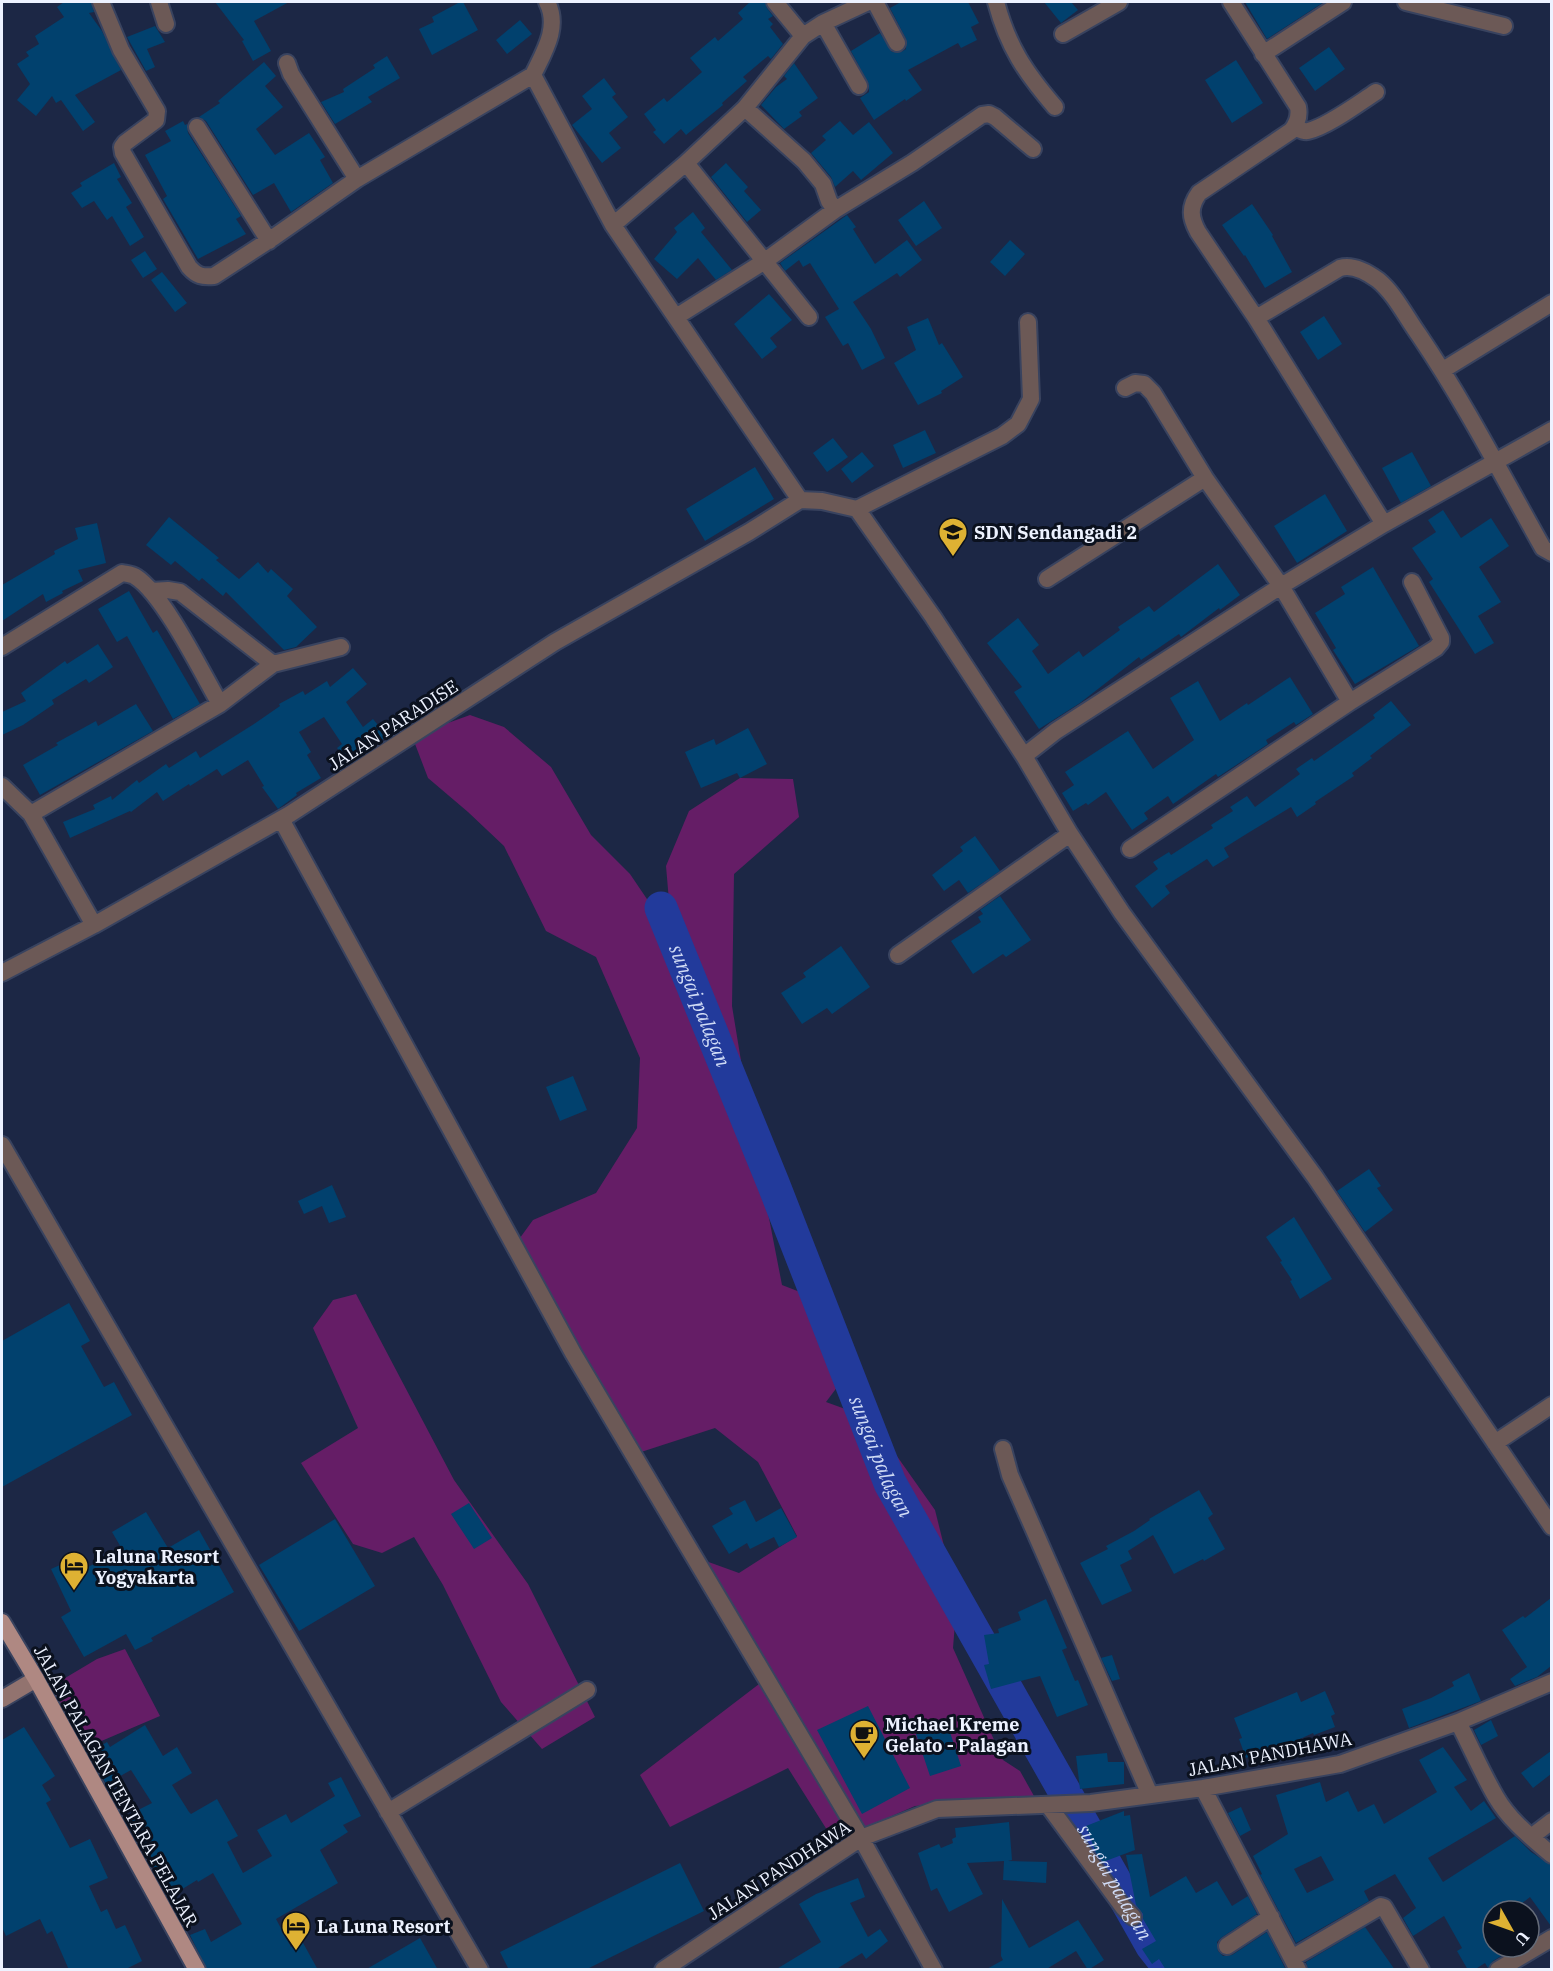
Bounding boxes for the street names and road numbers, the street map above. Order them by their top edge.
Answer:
street label: JALAN PARADISE [324,675,462,775]
street label: JALAN PALAGAN TENTARA PELAJAR [29,1641,203,1931]
street label: JALAN PANDHAWA [1186,1727,1354,1781]
street label: JALAN PANDHAWA [703,1815,855,1925]

